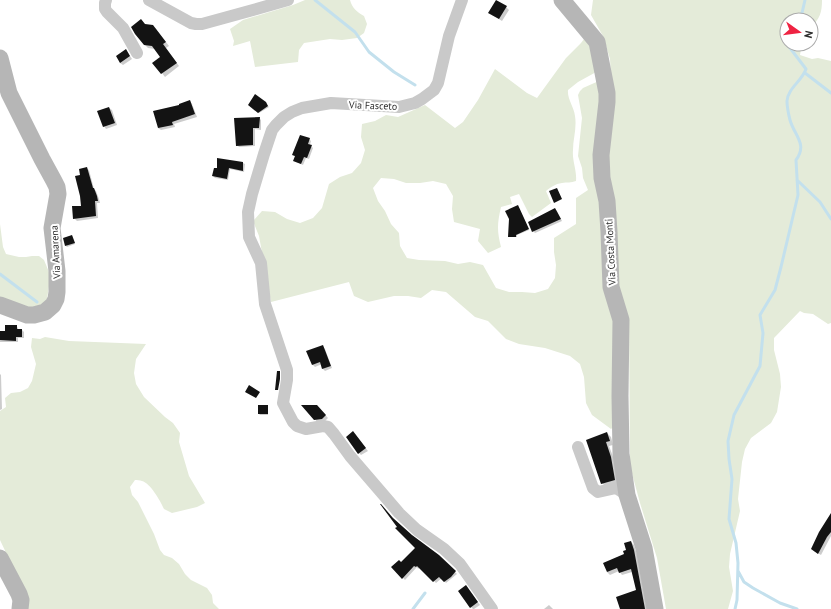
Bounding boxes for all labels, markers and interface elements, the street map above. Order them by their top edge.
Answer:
north arrow [779,12,819,52]
text: N [801,29,816,40]
street label: Via Fasceto [348,98,397,113]
street label: Via Costa Monti [602,218,619,287]
street label: Via Amarena [48,225,63,280]

